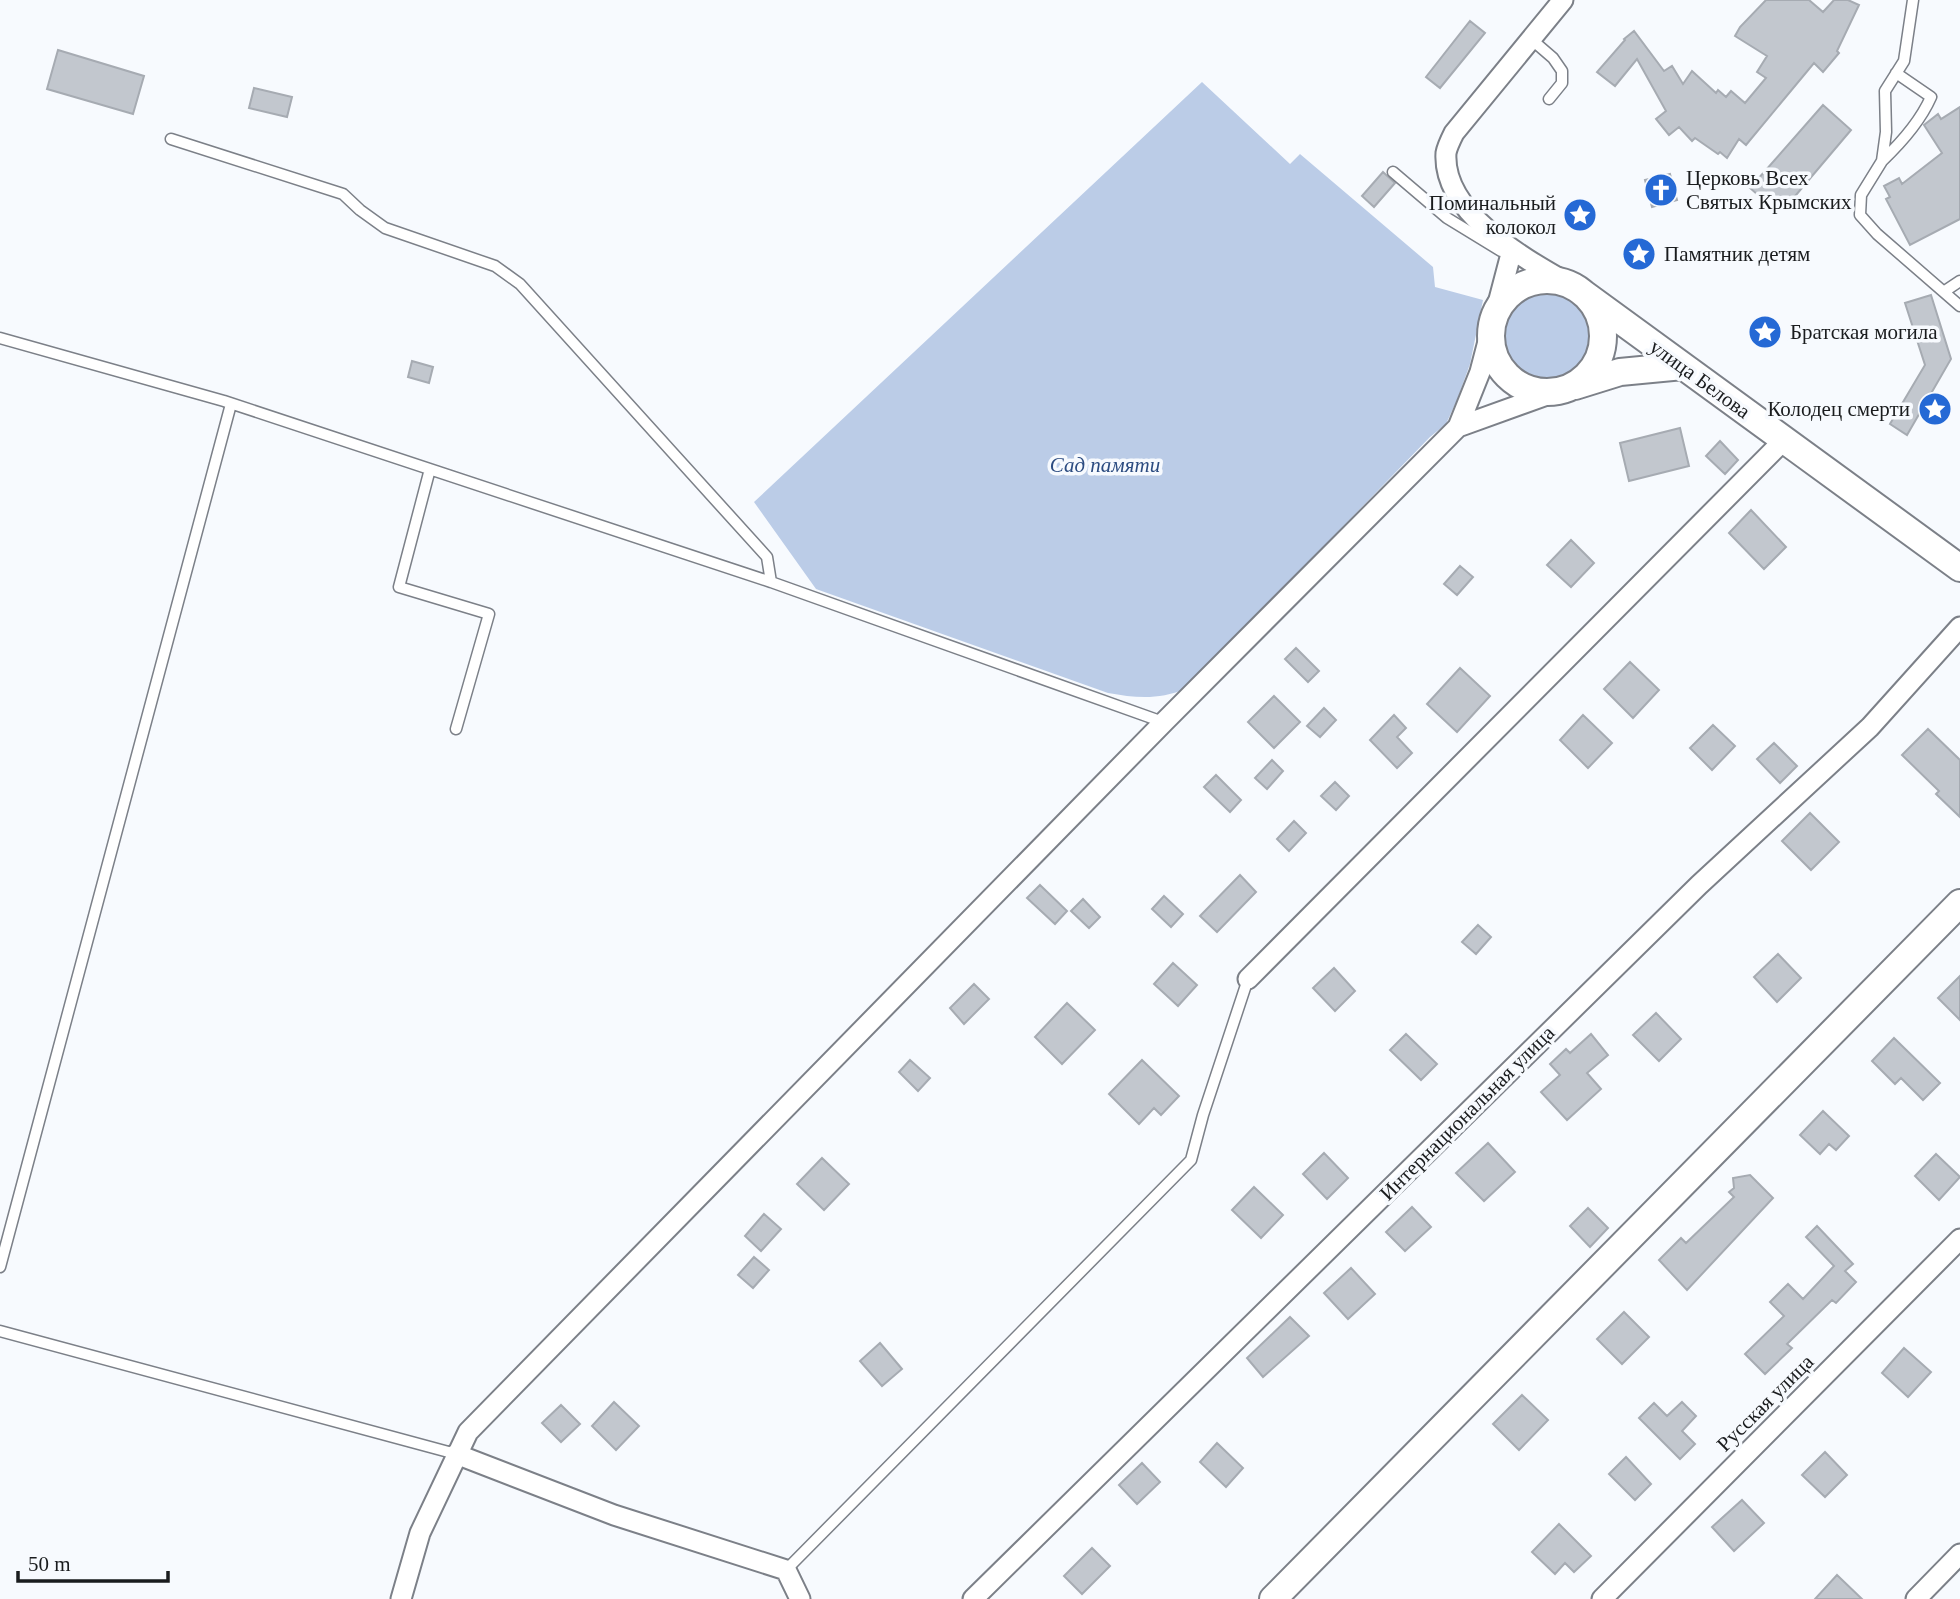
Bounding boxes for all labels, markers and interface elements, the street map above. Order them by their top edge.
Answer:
place label: Церковь Всех Святых Крымских [1686,166,1852,214]
church icon: Церковь Всех Святых Крымских [1642,171,1680,209]
place label: Поминальный колокол [1429,191,1556,239]
place icon: Поминальный колокол [1561,196,1599,234]
place icon: Памятник детям [1620,235,1658,273]
place label: Памятник детям [1664,242,1810,266]
place icon: Братская могила [1746,313,1784,351]
place label: Братская могила [1790,320,1938,344]
street label: улица Белова [1645,334,1755,424]
place icon: Колодец смерти [1916,390,1954,428]
place label: Колодец смерти [1767,397,1910,421]
park label: Сад памяти [1050,453,1160,477]
street label: Интернациональная улица [1375,1020,1560,1205]
street label: Русская улица [1712,1349,1819,1456]
scale bar [18,1540,168,1584]
text: 50 m [28,1552,71,1576]

